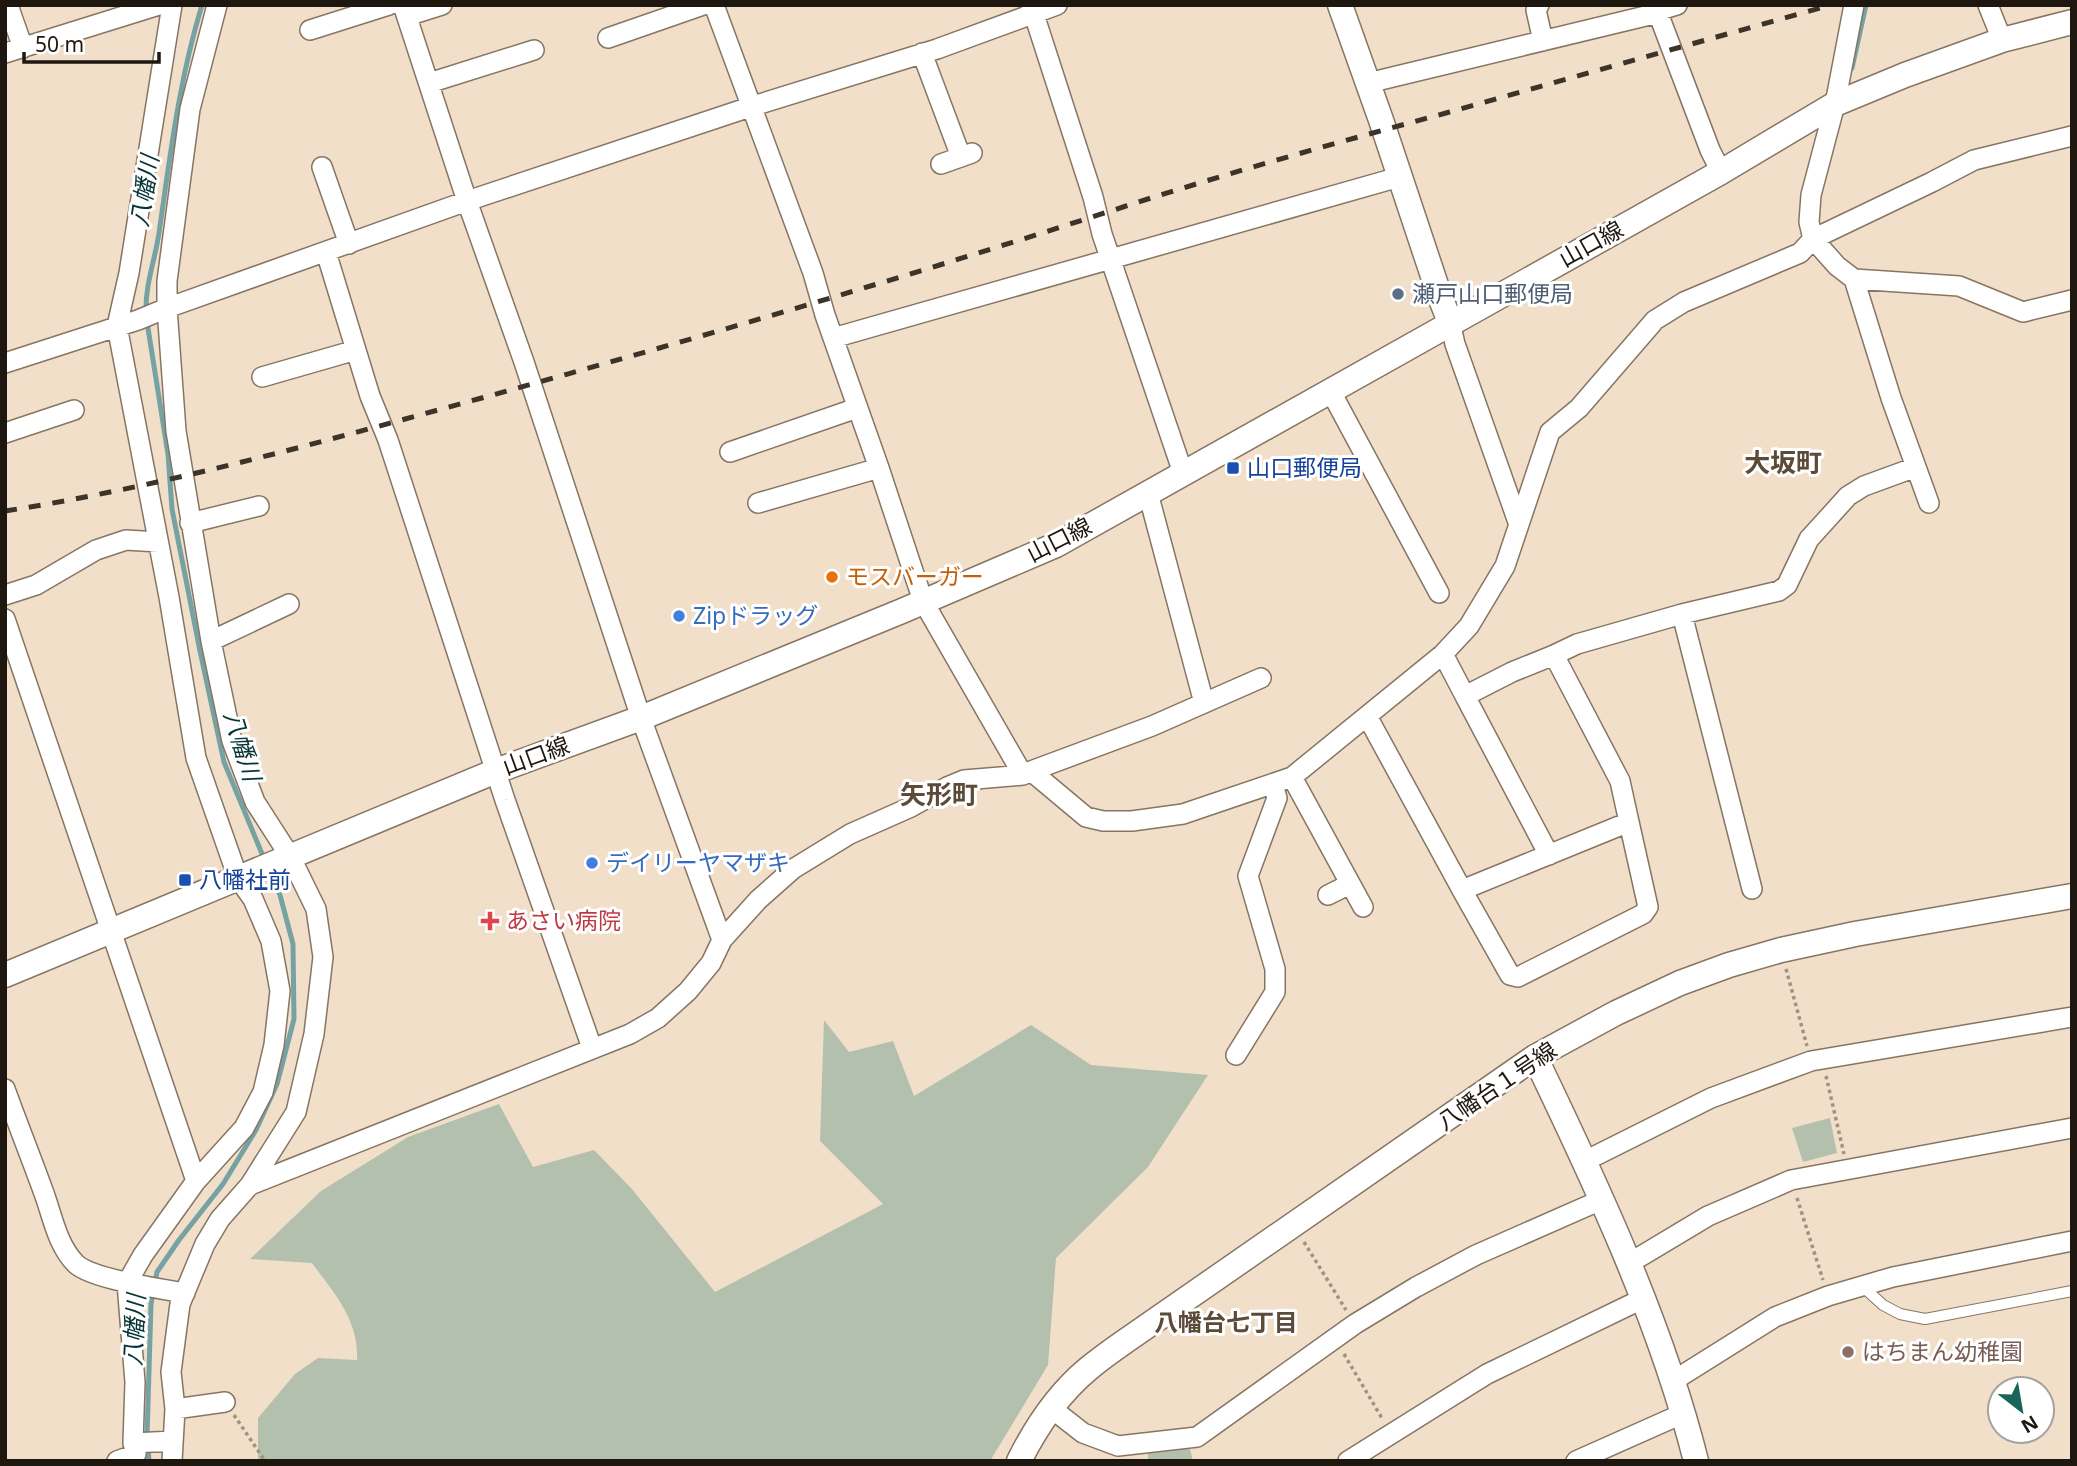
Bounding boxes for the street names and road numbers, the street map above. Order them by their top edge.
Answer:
street label: 山口線 [1553,212,1628,274]
street label: 山口線 [1021,509,1097,569]
street label: 山口線 [498,728,574,782]
street label: 八幡台１号線 [1430,1033,1563,1137]

